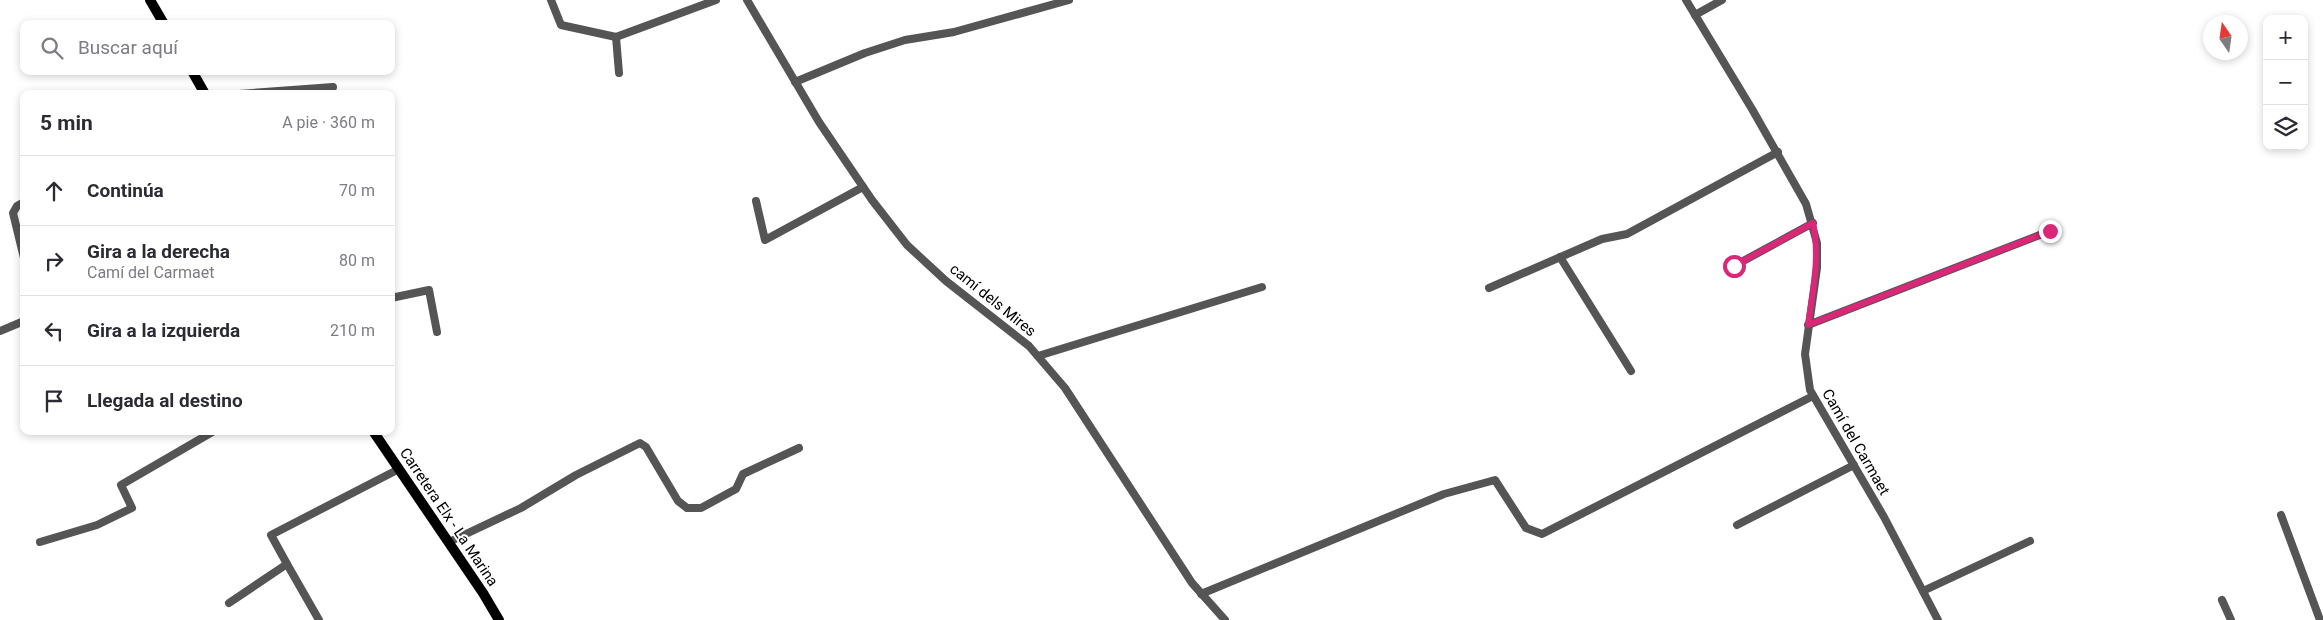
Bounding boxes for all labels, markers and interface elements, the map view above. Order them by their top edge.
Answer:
north arrow [2203,15,2248,60]
map controls [2263,15,2308,150]
button: + [2263,15,2308,60]
search box [20,20,395,75]
icon: search [38,34,66,62]
text: Buscar aquí [78,36,178,59]
button: − [2263,60,2308,105]
button: layers [2263,105,2308,150]
text: 5 min [40,111,93,135]
text: A pie · 360 m [282,113,375,132]
icon: ahead [40,177,68,205]
text: Continúa [87,179,164,202]
text: 70 m [339,181,375,200]
route end [2039,220,2062,243]
text: Gira a la derecha [87,240,230,263]
icon: right [40,247,68,275]
text: 80 m [339,251,375,270]
route start [1723,255,1746,278]
street label: camí dels Mires [946,260,1040,340]
text: Camí del Carmaet [87,263,214,282]
icon: left [40,317,68,345]
text: Gira a la izquierda [87,319,240,342]
text: 210 m [330,321,375,340]
street label: Camí del Carmaet [1818,386,1894,498]
icon: arrive [40,387,68,415]
text: Llegada al destino [87,389,243,412]
street label: Carretera Elx - La Marina [396,444,502,590]

